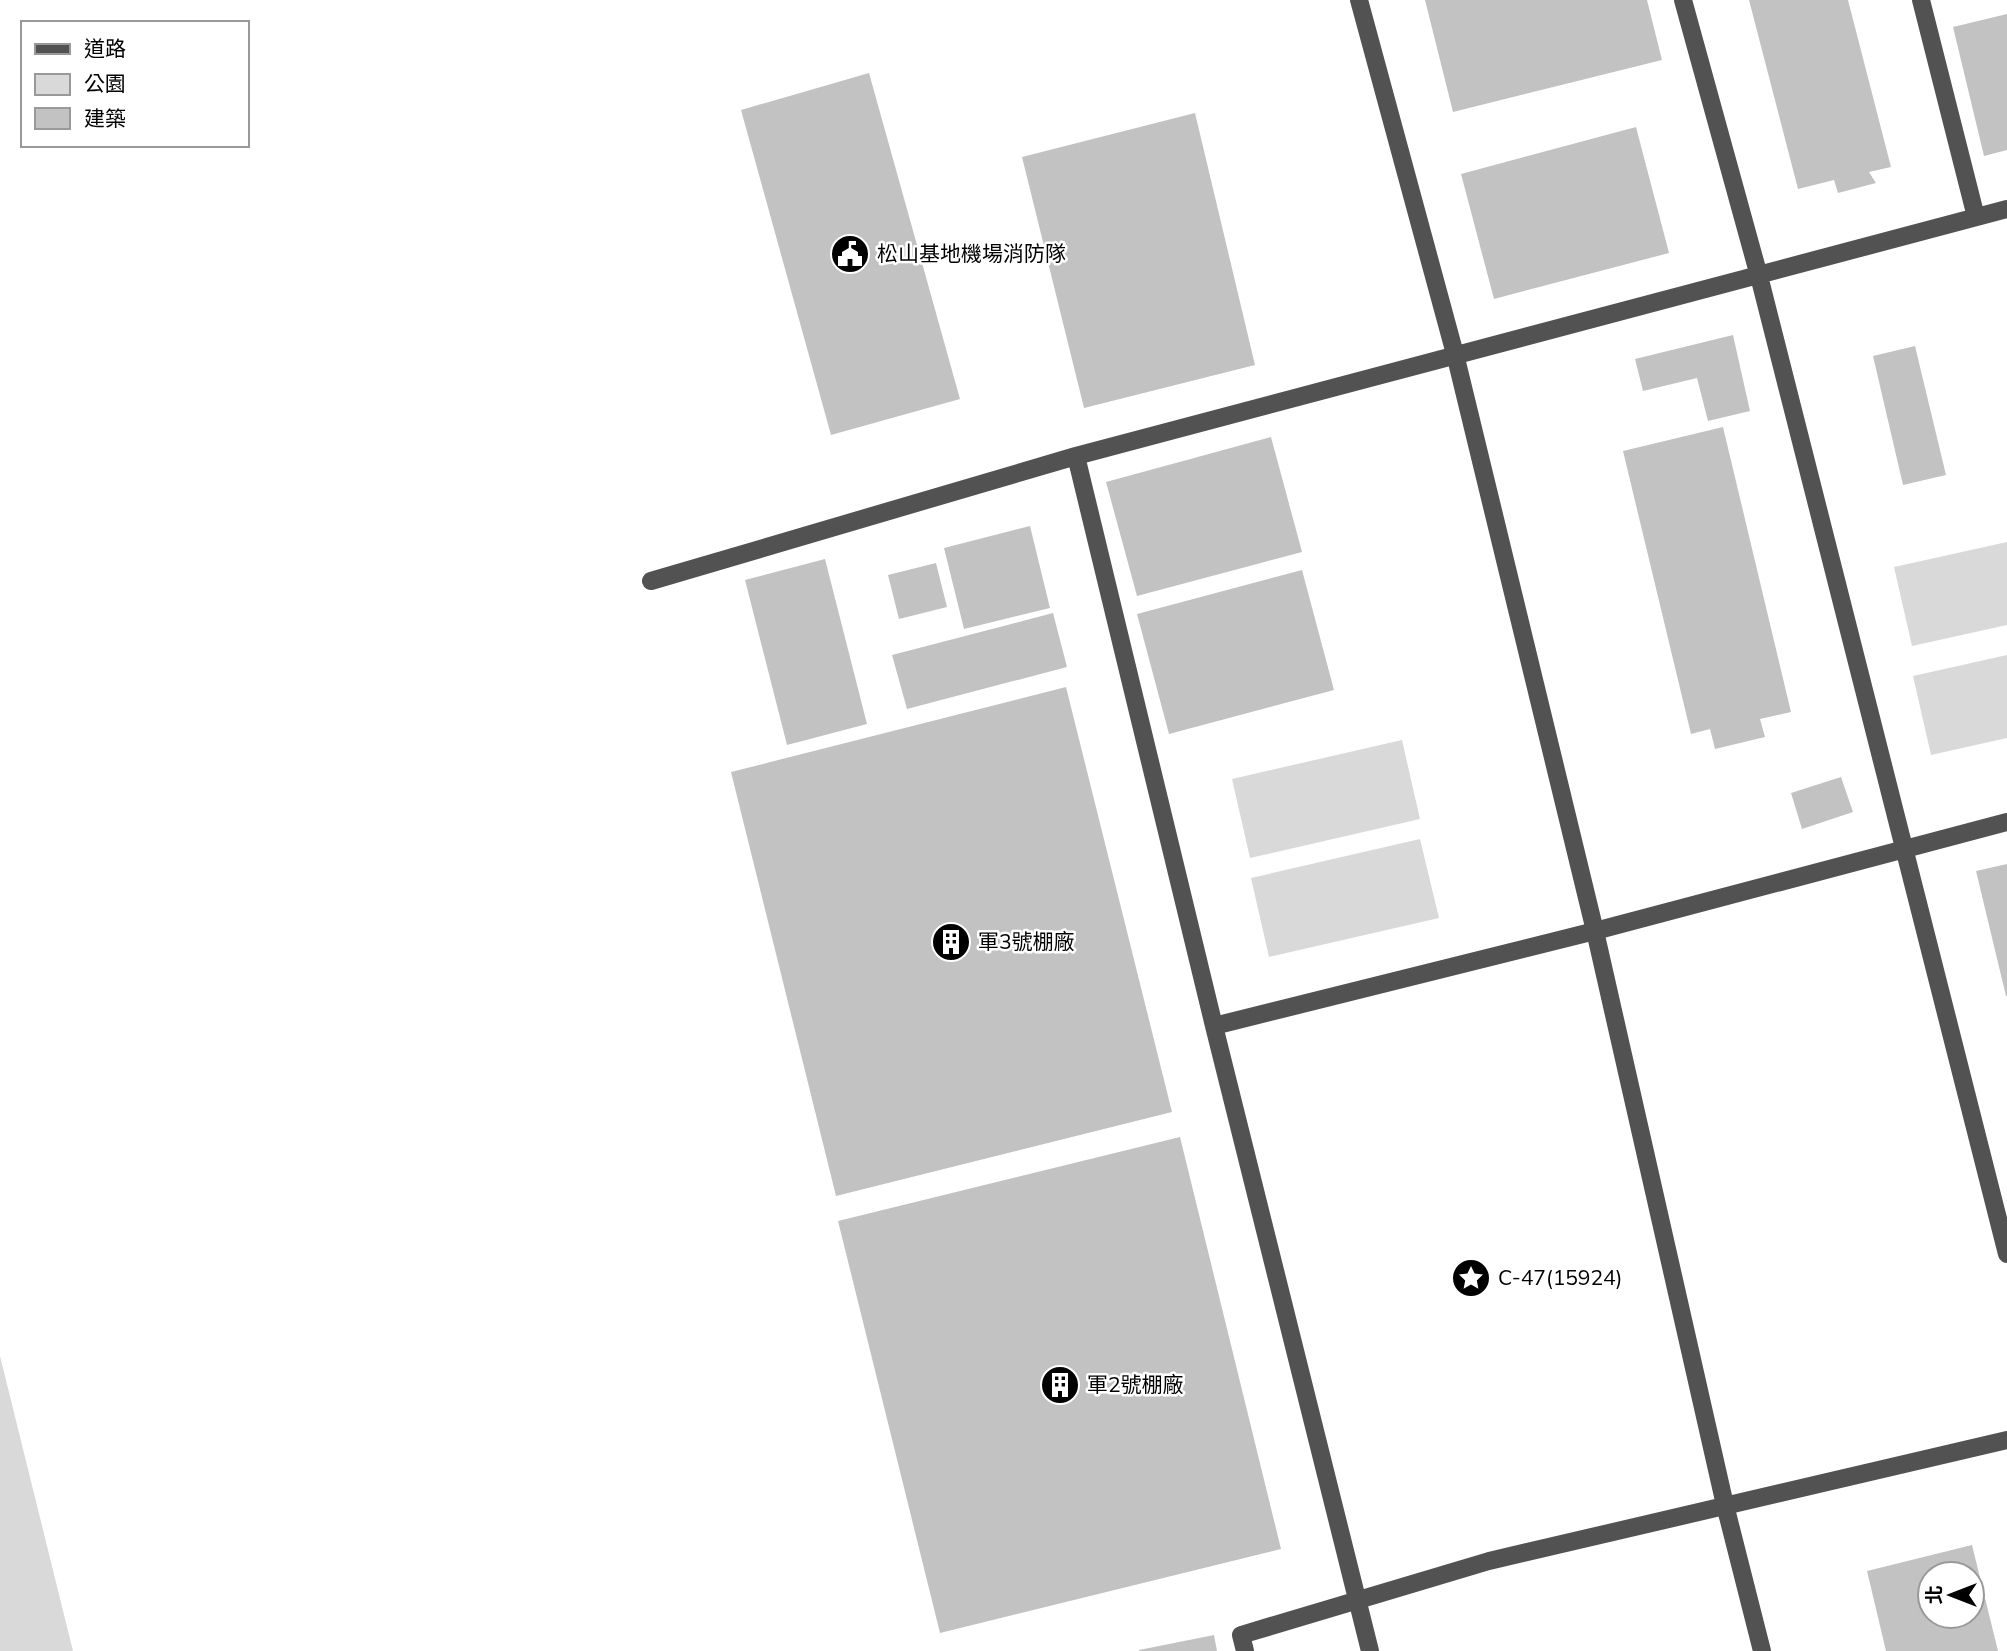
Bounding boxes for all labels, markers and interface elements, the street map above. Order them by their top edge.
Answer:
legend [21,21,248,147]
text: 道路 [84,35,126,61]
text: 公園 [84,70,126,96]
text: 建築 [84,105,126,131]
public building icon: 松山基地機場消防隊 [829,233,871,275]
place label: 松山基地機場消防隊 [877,240,1066,266]
building icon: 軍3號棚廠 [930,921,972,963]
place label: 軍3號棚廠 [978,928,1075,954]
place icon: C-47(15924) [1450,1257,1492,1299]
place label: C-47(15924) [1498,1264,1622,1290]
building icon: 軍2號棚廠 [1039,1364,1081,1406]
place label: 軍2號棚廠 [1087,1371,1184,1397]
north arrow [1916,1560,1986,1630]
text: 北 [1922,1585,1946,1605]

